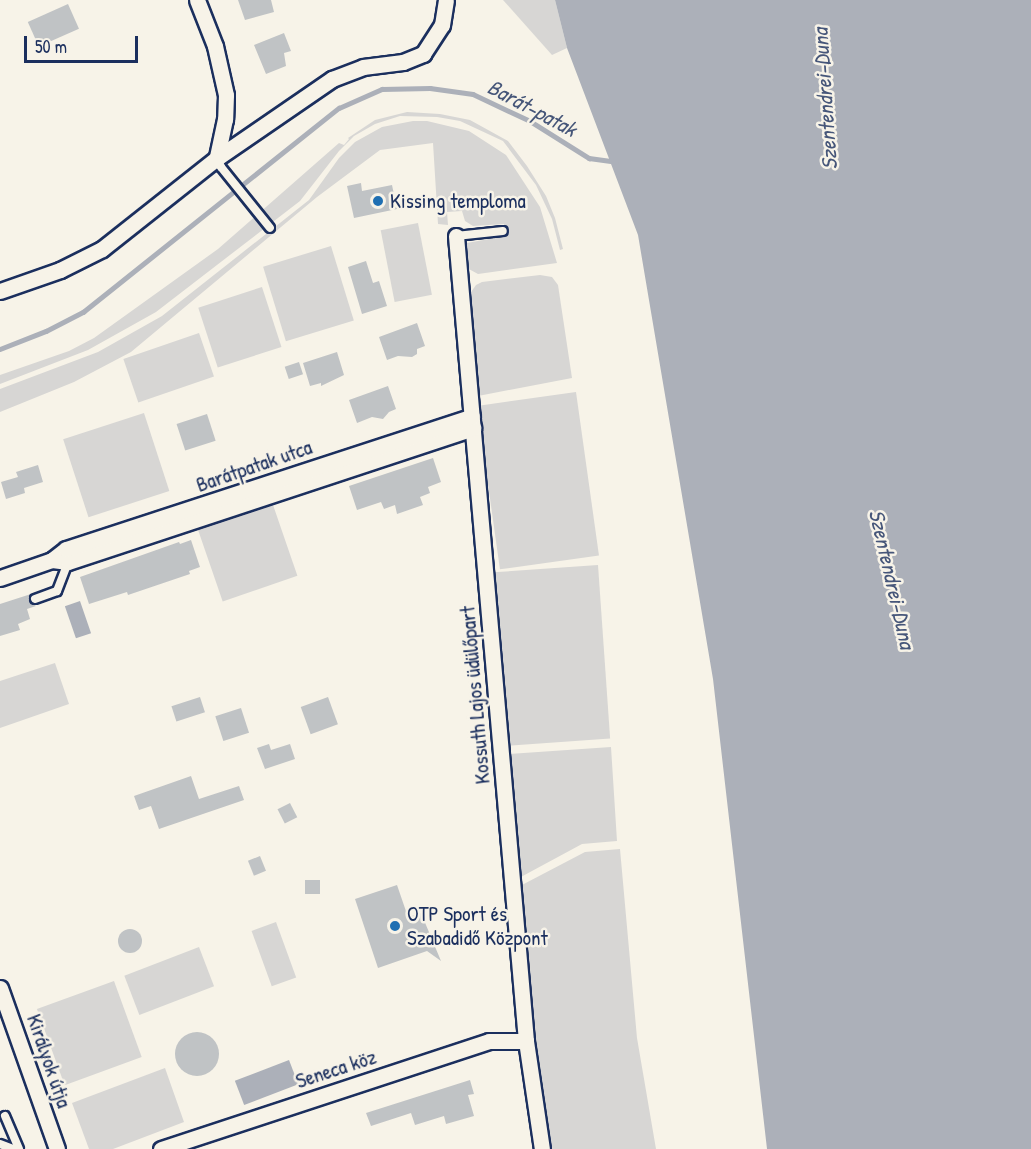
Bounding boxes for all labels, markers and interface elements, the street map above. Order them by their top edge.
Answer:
scale bar [27,24,141,62]
water label: Szentendrei-Duna [807,27,843,171]
text: 50 m [35,34,67,59]
water label: Barát-patak [483,74,581,142]
place label: Kissing temploma [390,188,526,214]
marker: Kissing temploma [371,194,385,208]
street label: Barátpatak utca [193,434,315,498]
water label: Szentendrei-Duna [863,507,921,651]
street label: Kossuth Lajos üdülőpart [455,605,495,785]
place label: OTP Sport és Szabadidő Központ [407,901,548,951]
marker: OTP Sport és Szabadidő Központ [388,919,402,933]
street label: Királyok útja [21,1011,77,1111]
street label: Seneca köz [293,1044,379,1094]

